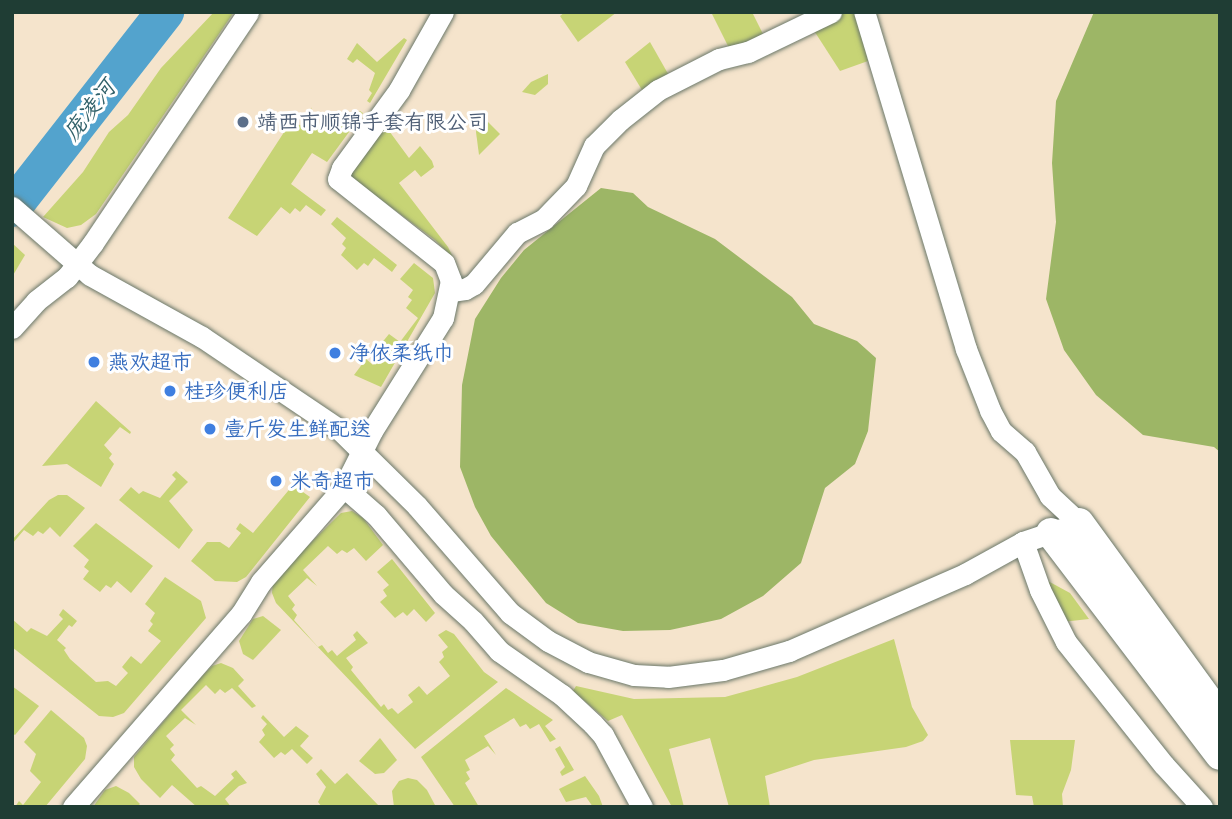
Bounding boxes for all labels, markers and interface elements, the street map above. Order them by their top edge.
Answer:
water label: 庞凌河 [57,74,121,146]
place label: 靖西市顺锦手套有限公司 [257,109,488,135]
marker: 靖西市顺锦手套有限公司 [235,114,251,130]
place label: 净依柔纸巾 [349,340,454,366]
marker: 净依柔纸巾 [327,345,343,361]
place label: 燕欢超市 [108,349,192,375]
marker: 燕欢超市 [86,354,102,370]
place label: 桂珍便利店 [184,378,289,404]
marker: 桂珍便利店 [162,383,178,399]
place label: 壹斤发生鲜配送 [224,416,371,442]
marker: 壹斤发生鲜配送 [202,421,218,437]
place label: 米奇超市 [290,468,374,494]
marker: 米奇超市 [268,473,284,489]

